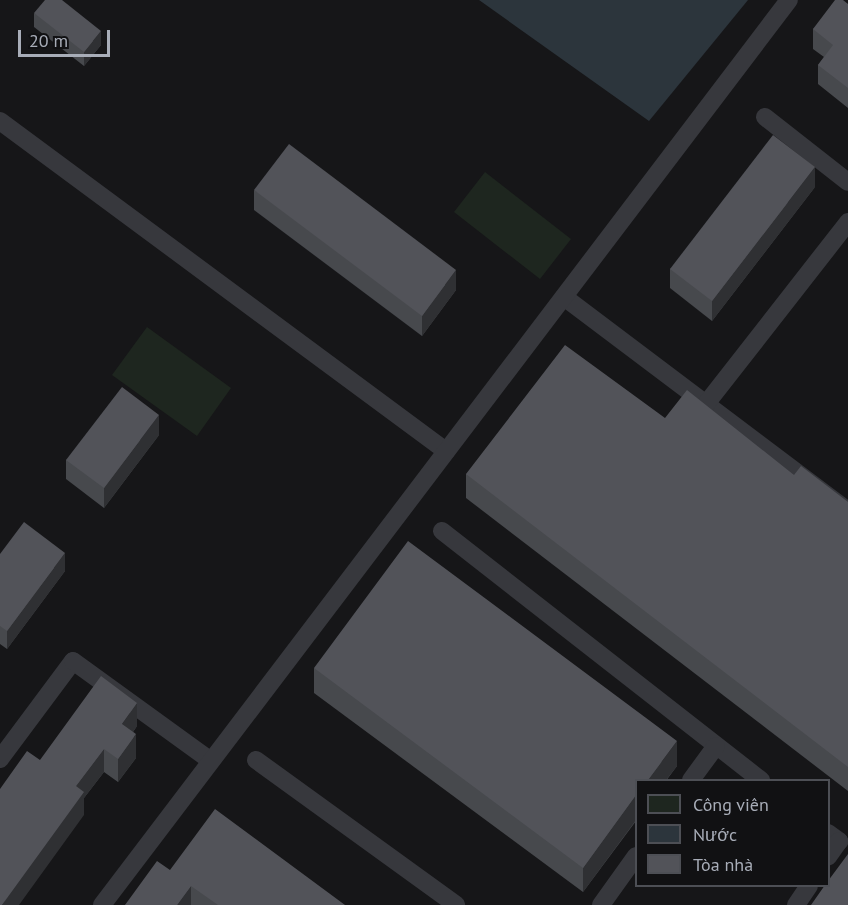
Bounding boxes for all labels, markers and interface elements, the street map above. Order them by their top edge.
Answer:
scale bar [21,18,112,56]
text: 20 m [29,29,68,52]
legend [635,779,830,887]
text: Công viên [693,793,769,816]
text: Nước [693,823,737,846]
text: Tòa nhà [693,853,753,876]

